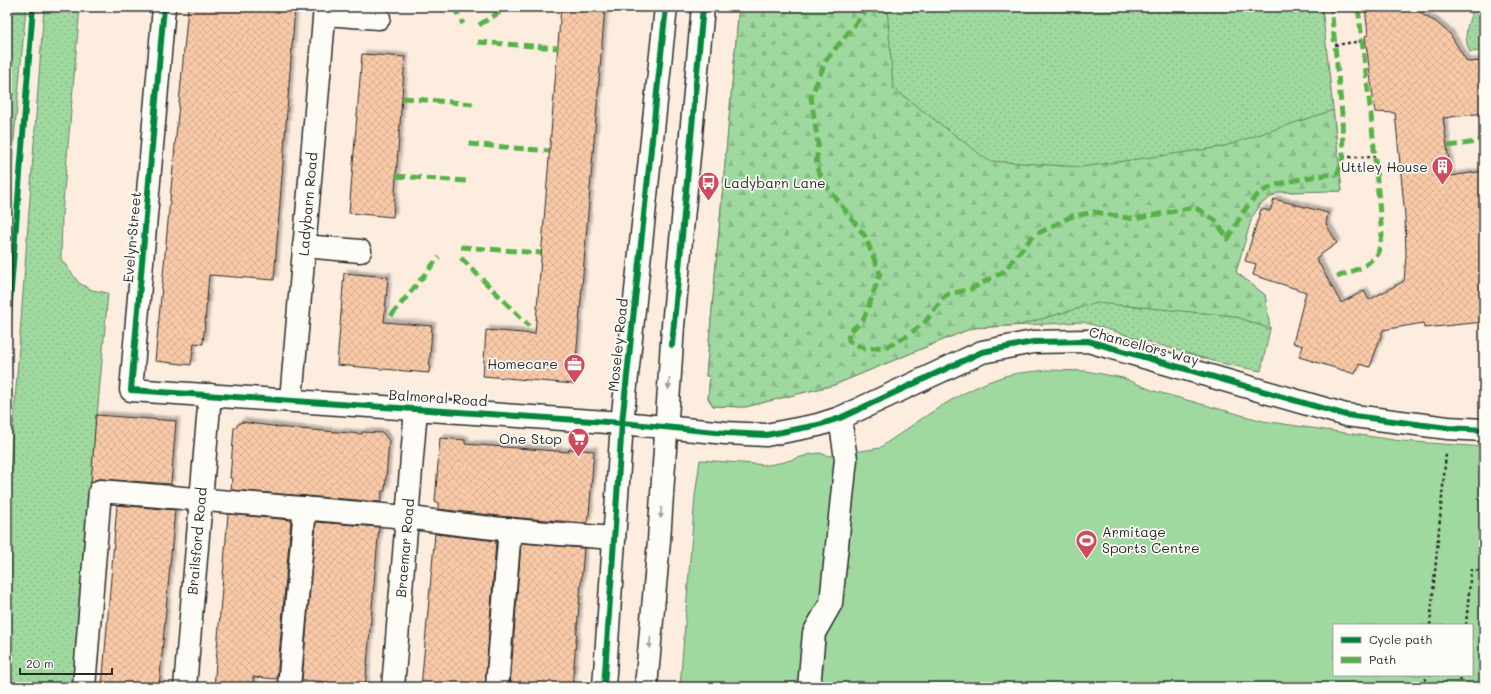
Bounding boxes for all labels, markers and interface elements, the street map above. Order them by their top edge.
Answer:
street label: Ladybarn Road [294,151,322,257]
building icon: Uttley House [1430,154,1456,187]
place label: Uttley House [1341,157,1428,176]
bus stop icon: Ladybarn Lane [696,170,722,203]
place label: Ladybarn Lane [724,173,826,192]
street label: Evelyn Street [118,190,145,283]
street label: Moseley Road [603,297,632,393]
street label: Chancellors Way [1087,322,1201,369]
office icon: Homecare [561,351,587,384]
place label: Homecare [487,354,558,373]
one-way arrow [665,378,672,390]
street label: Balmoral Road [388,385,488,410]
supermarket icon: One Stop [565,426,591,459]
place label: One Stop [499,429,562,448]
street label: Brailsford Road [182,486,211,596]
street label: Braemar Road [391,498,418,598]
one-way arrow [657,507,664,520]
place label: Armitage Sports Centre [1102,522,1200,557]
sports icon: Armitage Sports Centre [1074,527,1100,560]
legend [1333,624,1473,676]
text: Cycle path [1369,631,1432,647]
one-way arrow [647,637,654,649]
scale bar [20,650,112,676]
text: Path [1369,651,1396,667]
text: 20 m [26,655,54,671]

